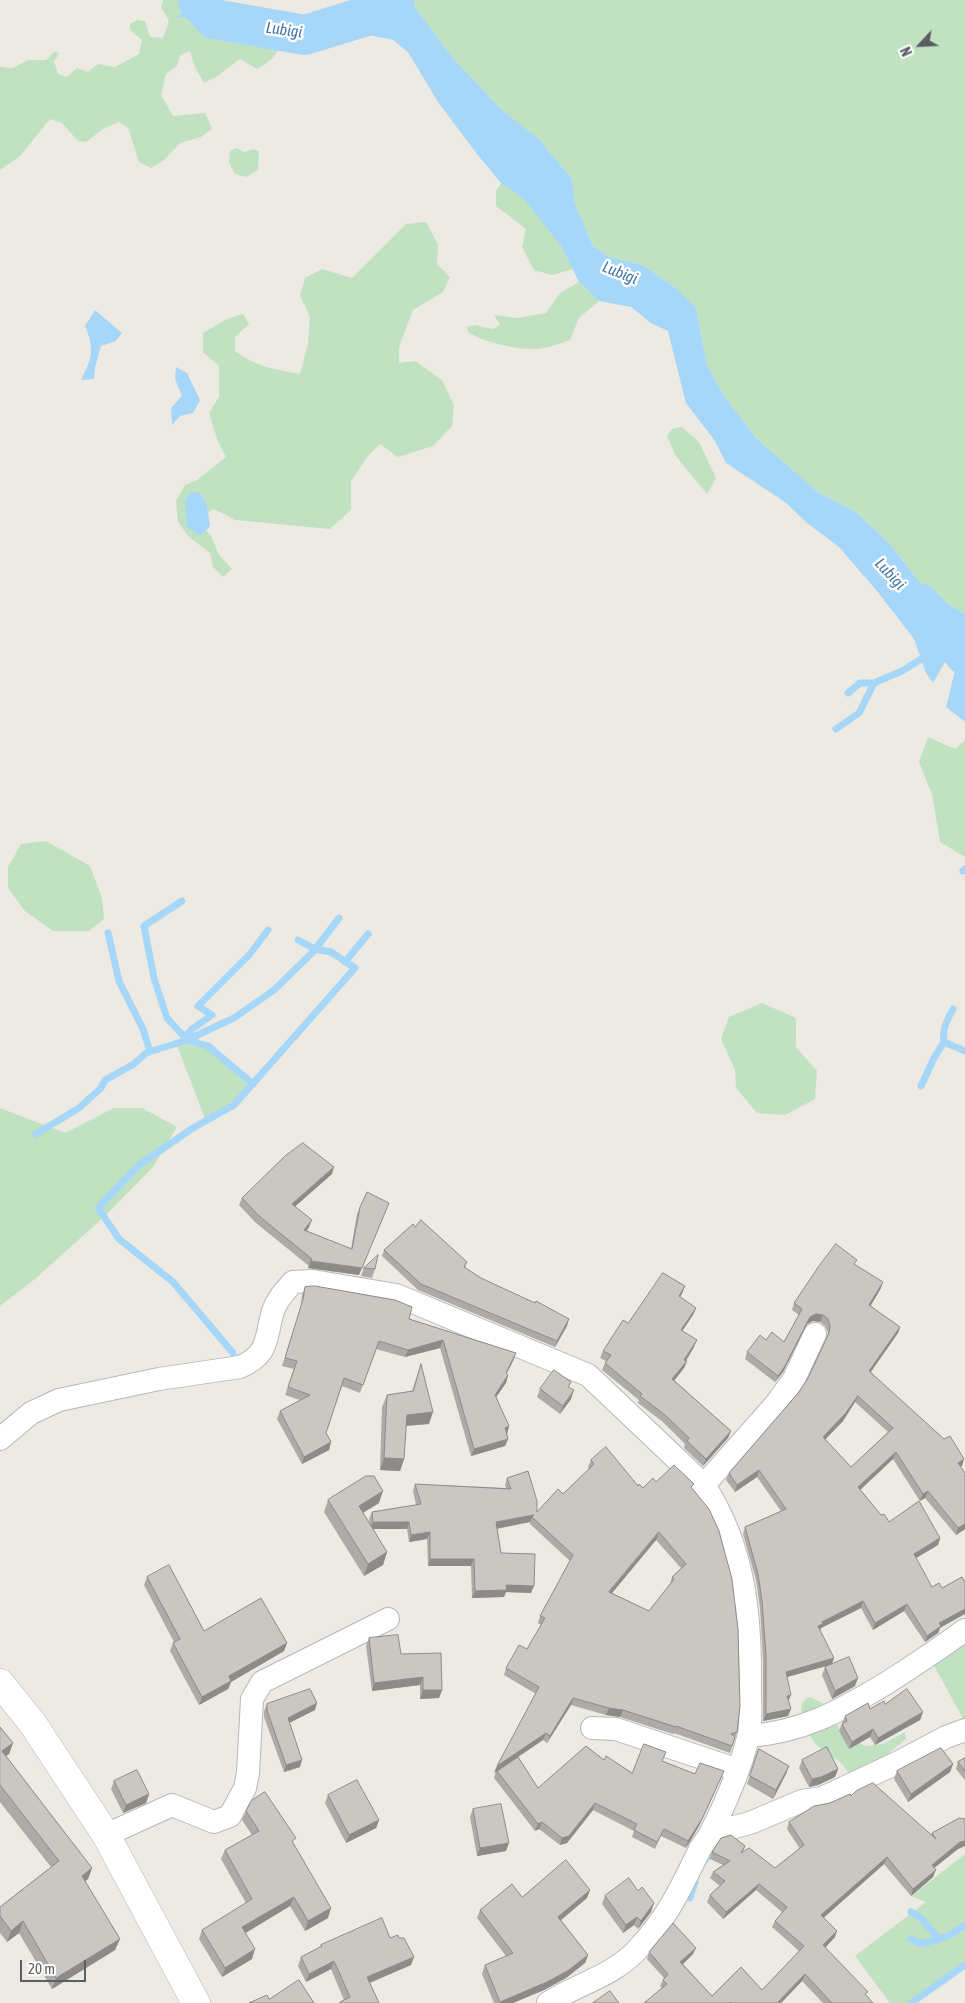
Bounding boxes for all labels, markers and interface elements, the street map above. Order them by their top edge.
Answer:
water label: Lubigi [265,18,303,42]
north arrow [895,20,945,70]
text: N [897,44,915,58]
water label: Lubigi [600,257,640,289]
water label: Lubigi [871,554,909,594]
scale bar [22,1950,89,1982]
text: 20 m [28,1960,55,1977]

